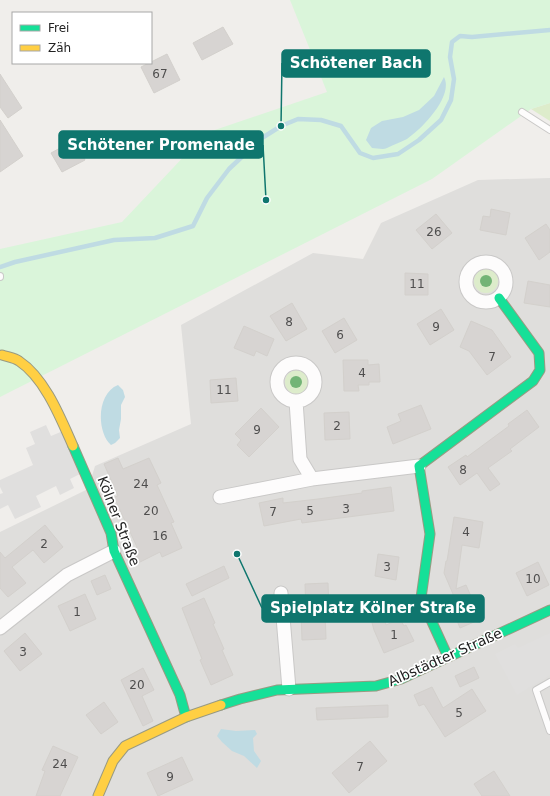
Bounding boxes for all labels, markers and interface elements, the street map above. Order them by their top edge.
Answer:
legend [12,12,152,64]
text: Frei [48,21,69,35]
text: Zäh [48,41,71,55]
callout: Schötener Bach [282,50,430,77]
text: Schötener Bach [290,54,422,72]
house number: 67 [152,67,168,81]
callout: Schötener Promenade [59,131,263,158]
text: Schötener Promenade [67,136,255,154]
house number: 26 [426,225,442,239]
house number: 11 [409,277,425,291]
house number: 8 [285,315,293,329]
house number: 9 [432,320,440,334]
house number: 6 [336,328,344,342]
house number: 7 [488,350,496,364]
house number: 4 [358,366,366,380]
house number: 11 [216,383,232,397]
house number: 2 [333,419,341,433]
house number: 9 [253,423,261,437]
house number: 8 [459,463,467,477]
street label: Kölner Straße [95,474,143,568]
house number: 24 [133,477,149,491]
house number: 3 [342,502,350,516]
house number: 20 [143,504,159,518]
house number: 5 [306,504,314,518]
house number: 7 [269,505,277,519]
house number: 4 [462,525,470,539]
house number: 16 [152,529,168,543]
house number: 2 [40,537,48,551]
house number: 3 [383,560,391,574]
house number: 10 [525,572,541,586]
callout: Spielplatz Kölner Straße [262,595,484,622]
text: Spielplatz Kölner Straße [270,599,476,617]
house number: 1 [73,605,81,619]
street label: Albstädter Straße [386,625,504,689]
house number: 1 [390,628,398,642]
house number: 3 [19,645,27,659]
house number: 20 [129,678,145,692]
house number: 5 [455,706,463,720]
house number: 24 [52,757,68,771]
house number: 7 [356,760,364,774]
house number: 9 [166,770,174,784]

